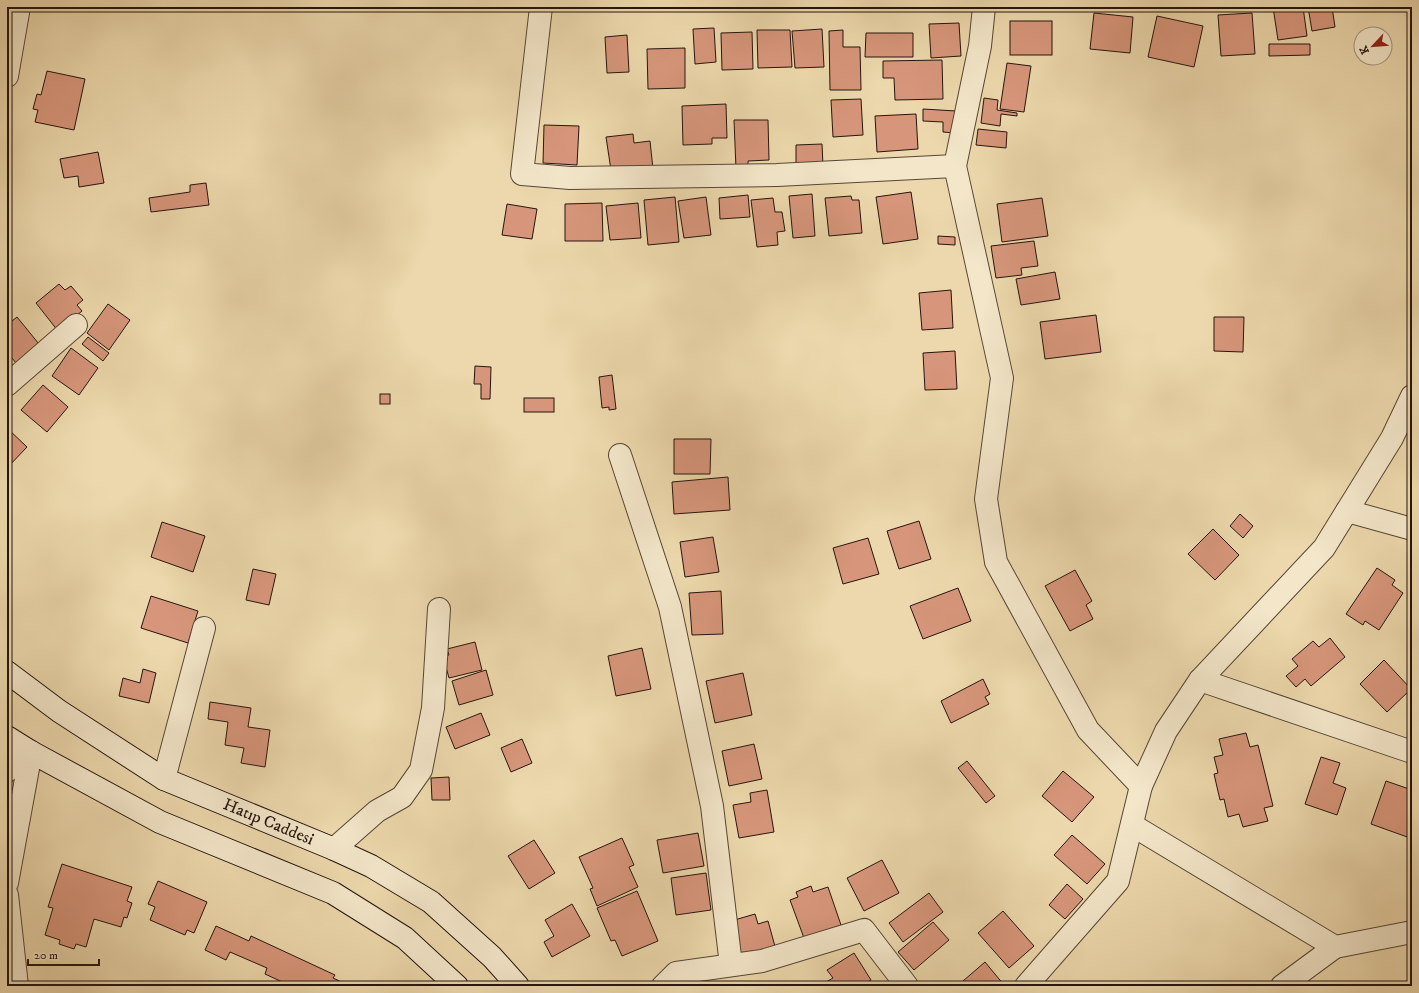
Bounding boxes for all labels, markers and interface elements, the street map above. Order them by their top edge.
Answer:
north arrow [1353,26,1393,66]
text: K [1357,43,1373,56]
street label: Hatıp Caddesi [220,794,317,850]
scale bar [28,941,99,967]
text: 20 m [34,948,58,963]

